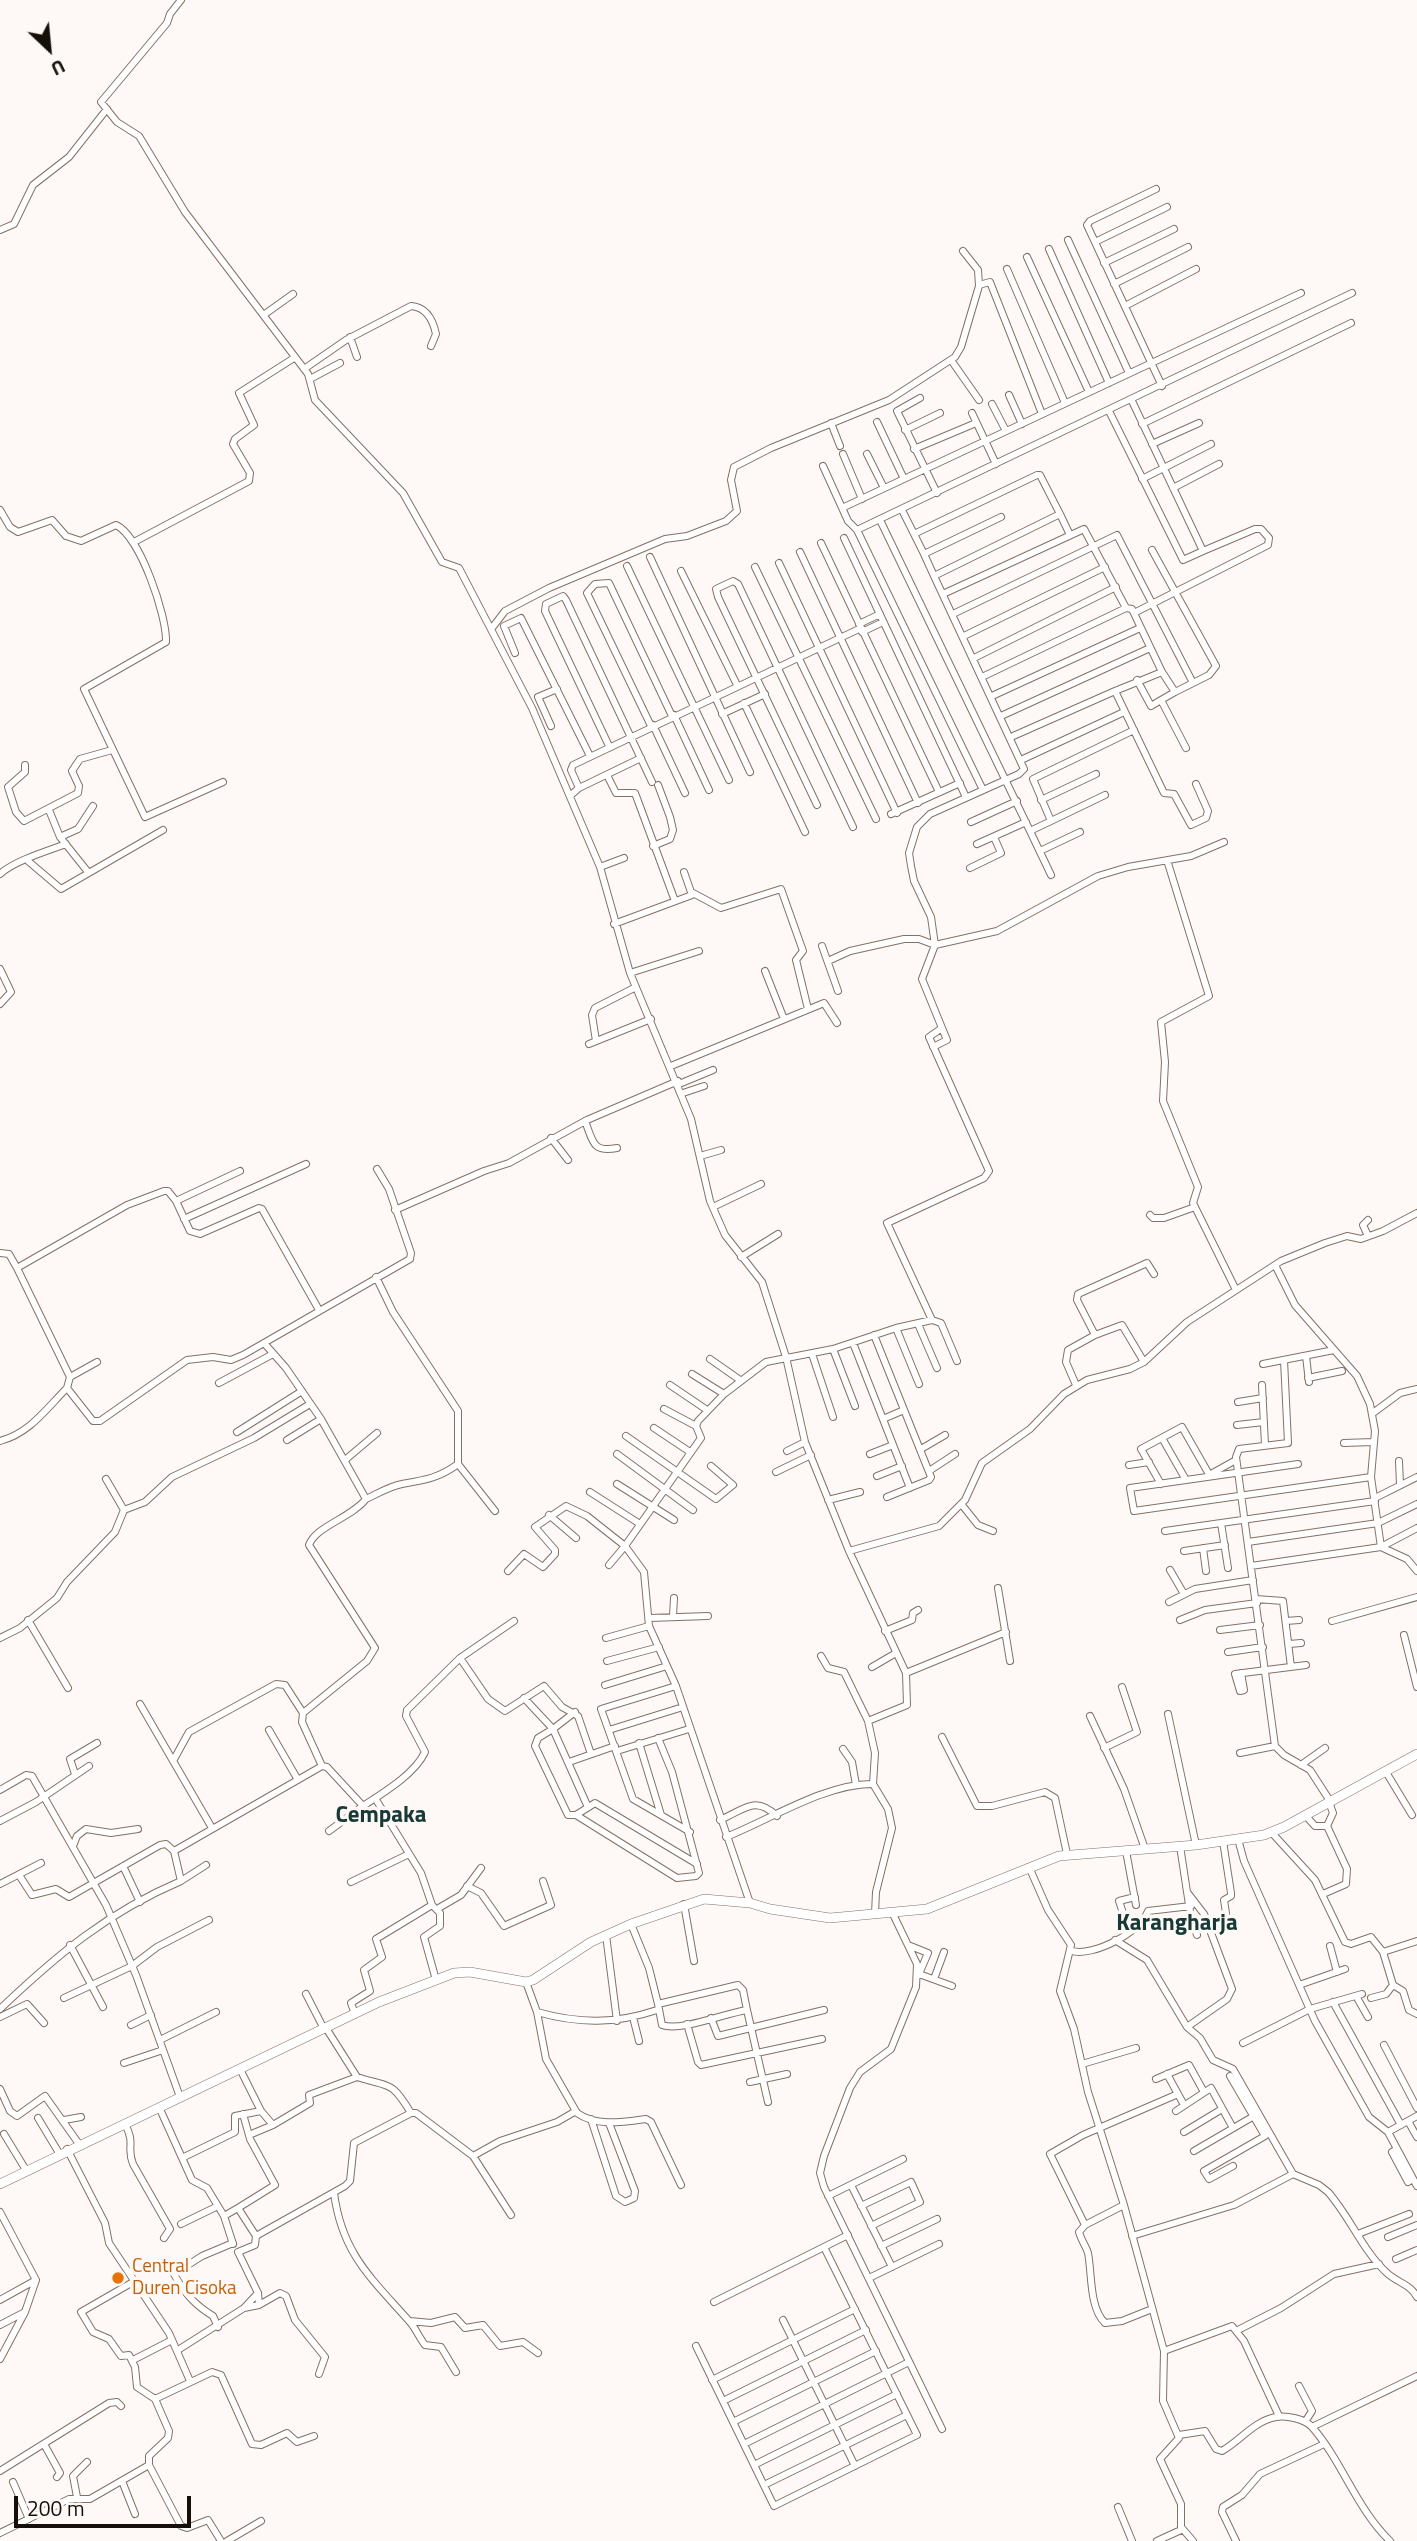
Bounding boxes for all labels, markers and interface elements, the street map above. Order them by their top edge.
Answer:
north arrow [14,14,84,84]
text: U [46,53,70,84]
district label: Cempaka [335,1802,427,1830]
district label: Karangharja [1116,1910,1238,1938]
place label: Central Duren Cisoka [132,2256,237,2300]
marker: Central Duren Cisoka [110,2270,126,2286]
scale bar [18,2482,194,2526]
text: 200 m [27,2492,84,2524]

